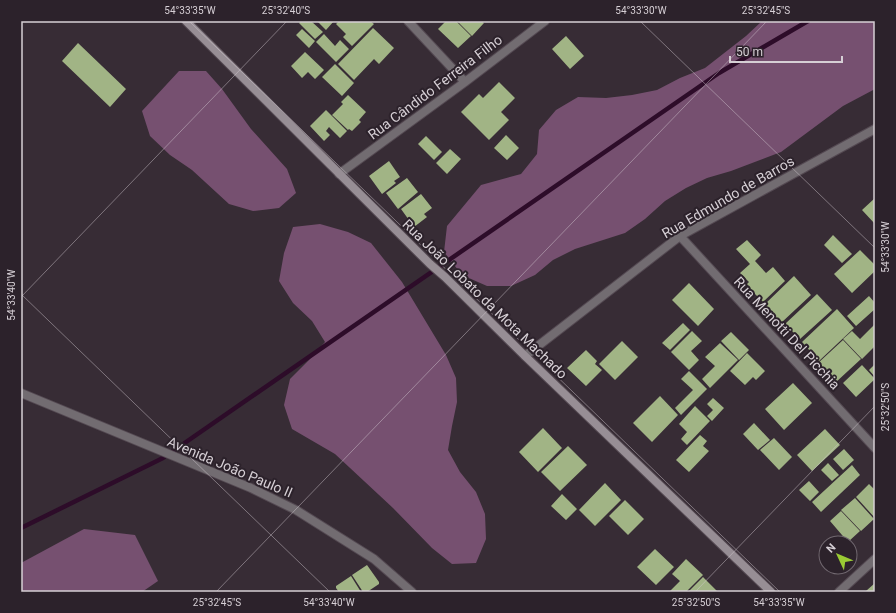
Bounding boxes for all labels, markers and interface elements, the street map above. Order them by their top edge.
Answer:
text: 54°33'35"W [164,5,216,16]
text: 25°32'40"S [262,5,310,16]
text: 54°33'30"W [615,5,667,16]
text: 25°32'45"S [742,5,790,16]
street label: Rua Cândido Ferreira Filho [365,31,505,143]
scale bar [730,38,842,64]
text: 50 m [736,45,763,59]
street label: Rua Edmundo de Barros [659,153,797,241]
street label: Rua João Lobato da Mota Machado [399,216,571,382]
text: 54°33'30"W [880,221,891,273]
text: 54°33'40"W [6,269,17,321]
street label: Rua Menotti Del Picchia [731,273,843,393]
text: 25°32'50"S [880,383,891,431]
street label: Avenida João Paulo II [165,433,295,501]
north arrow [818,535,858,575]
text: N [824,541,839,556]
text: 25°32'45"S [193,597,241,608]
text: 54°33'40"W [303,597,355,608]
text: 25°32'50"S [672,597,720,608]
text: 54°33'35"W [753,597,805,608]

